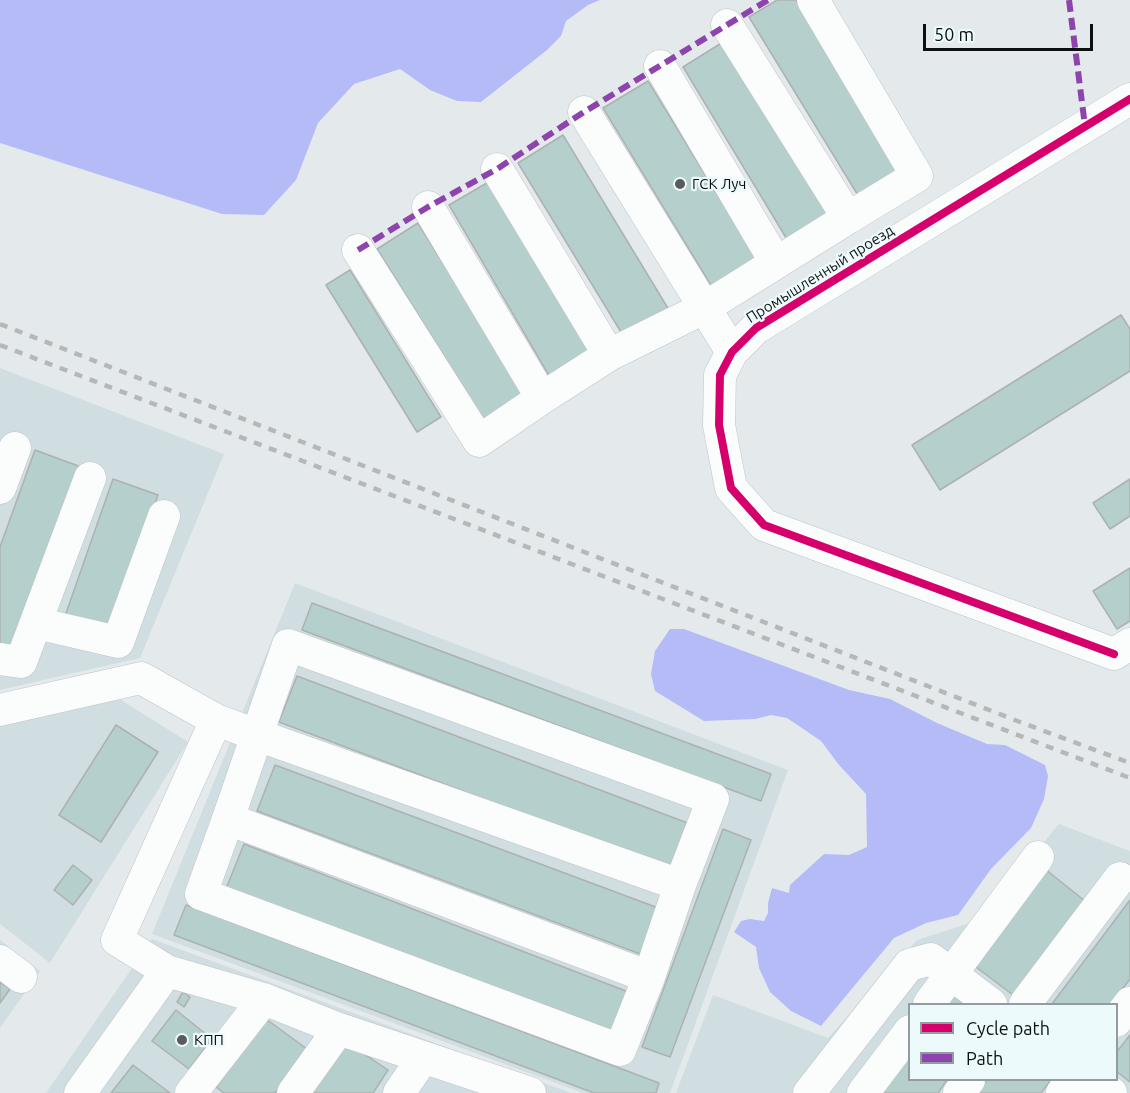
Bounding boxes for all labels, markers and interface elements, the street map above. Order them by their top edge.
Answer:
scale bar [926,12,1096,50]
text: 50 m [934,24,974,44]
place label: ГСК Луч [692,175,746,193]
marker: ГСК Луч [673,177,687,191]
street label: Промышленный проезд [743,221,897,327]
legend [908,1003,1118,1081]
text: Cycle path [966,1018,1050,1038]
place label: КПП [194,1031,224,1049]
marker: КПП [175,1033,189,1047]
text: Path [966,1048,1003,1068]

